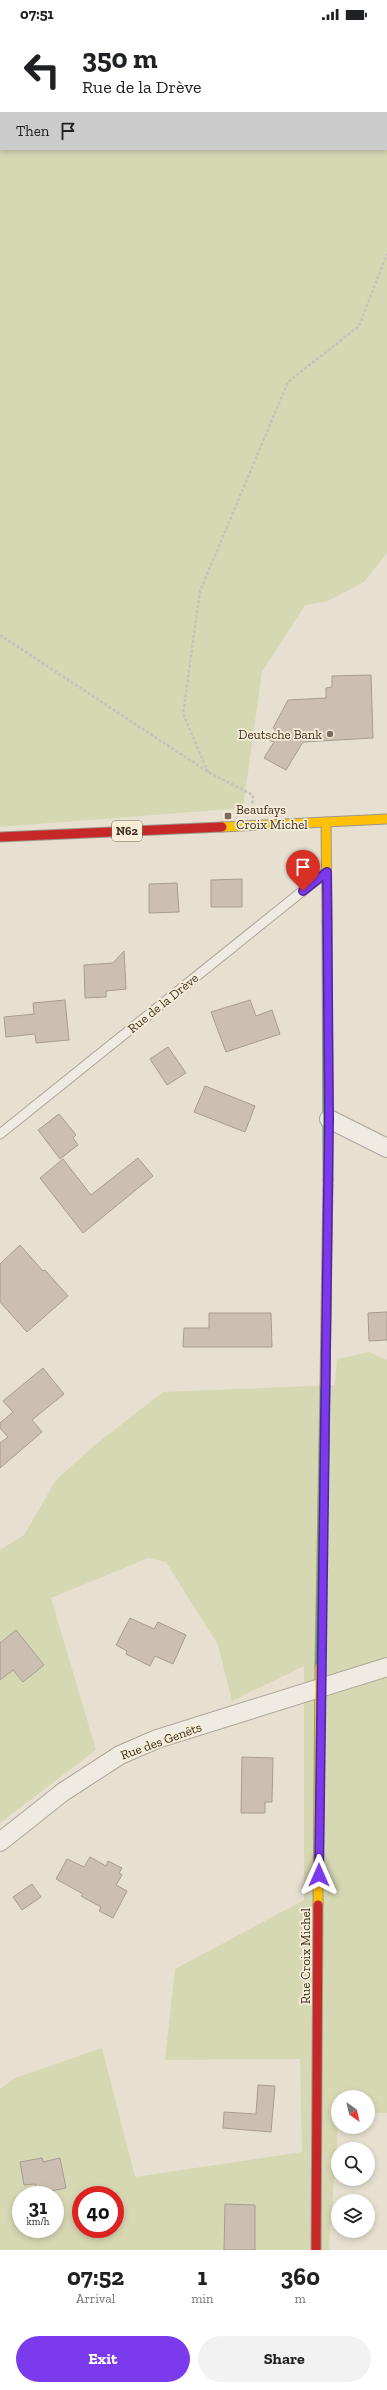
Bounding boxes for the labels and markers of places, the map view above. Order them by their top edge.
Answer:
place label: Deutsche Bank [238,727,322,742]
marker: Deutsche Bank [325,729,335,739]
place label: Beaufays Croix Michel [236,802,308,832]
marker: Beaufays Croix Michel [223,811,233,821]
pin [286,850,320,891]

